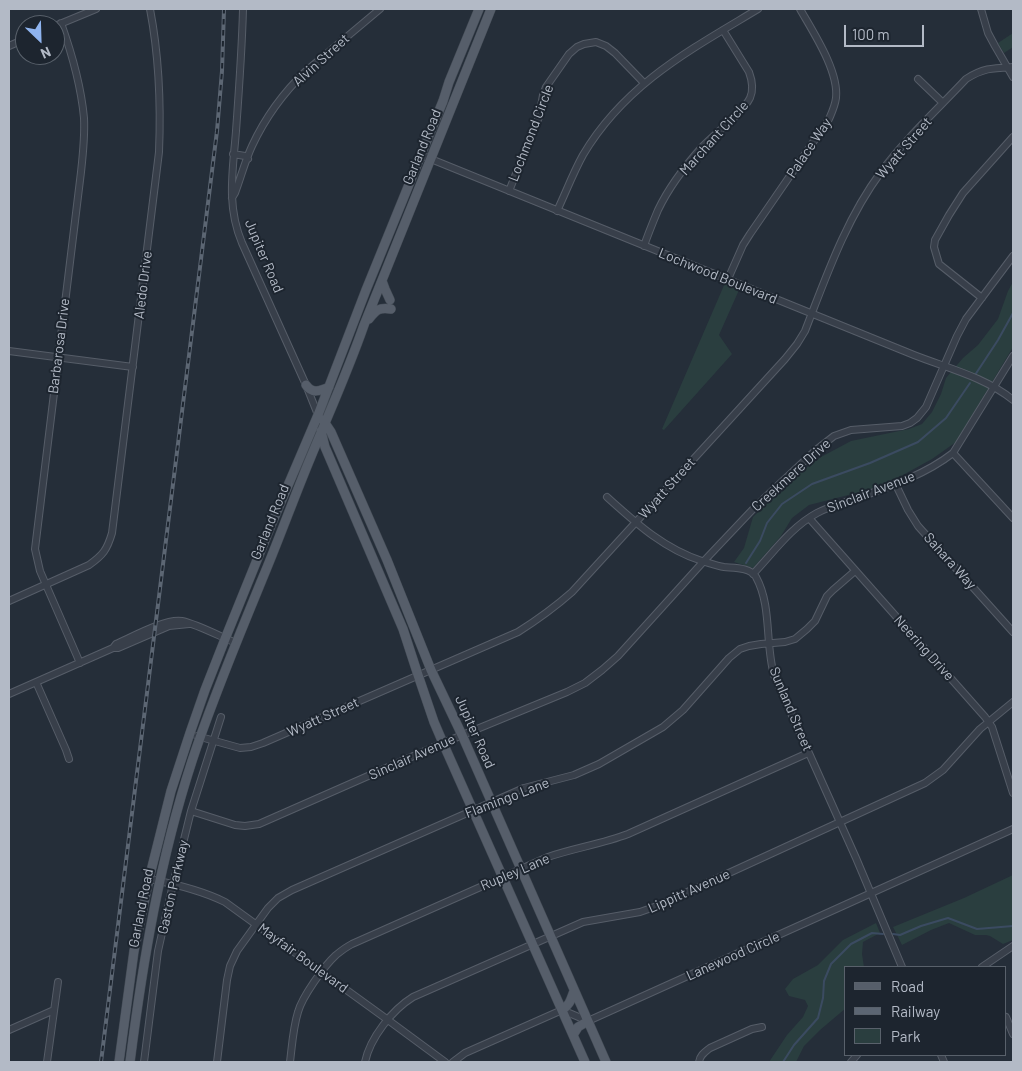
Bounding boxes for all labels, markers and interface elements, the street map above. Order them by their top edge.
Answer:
north arrow [15,15,65,65]
scale bar [847,15,927,47]
text: 100 m [852,25,890,43]
street label: Alvin Street [289,30,353,90]
text: N [38,44,54,63]
street label: Lochmond Circle [505,82,557,184]
street label: Marchant Circle [676,97,752,179]
street label: Garland Road [399,107,445,187]
street label: Wyatt Street [872,114,936,182]
street label: Palace Way [783,115,835,181]
street label: Jupiter Road [241,217,287,295]
street label: Lochwood Boulevard [656,245,780,307]
street label: Aledo Drive [130,250,156,320]
street label: Barbarosa Drive [45,297,73,395]
street label: Creekmere Drive [748,435,834,515]
street label: Wyatt Street [635,454,699,522]
street label: Sinclair Avenue [825,468,917,516]
street label: Garland Road [247,482,293,562]
street label: Sahara Way [920,529,980,593]
street label: Neering Drive [890,612,958,684]
street label: Sunland Street [766,664,816,754]
street label: Jupiter Road [451,693,499,771]
street label: Wyatt Street [285,694,361,740]
street label: Sinclair Avenue [366,730,458,784]
street label: Flamingo Lane [462,774,552,822]
street label: Gaston Parkway [154,838,192,936]
street label: Rupley Lane [478,850,552,894]
street label: Lippitt Avenue [645,865,733,917]
street label: Garland Road [125,867,157,949]
street label: Mayfair Boulevard [255,920,351,996]
street label: Lanewood Circle [684,928,782,984]
legend [844,966,1007,1056]
text: Road [891,977,924,995]
text: Railway [891,1002,940,1020]
text: Park [891,1027,920,1045]

